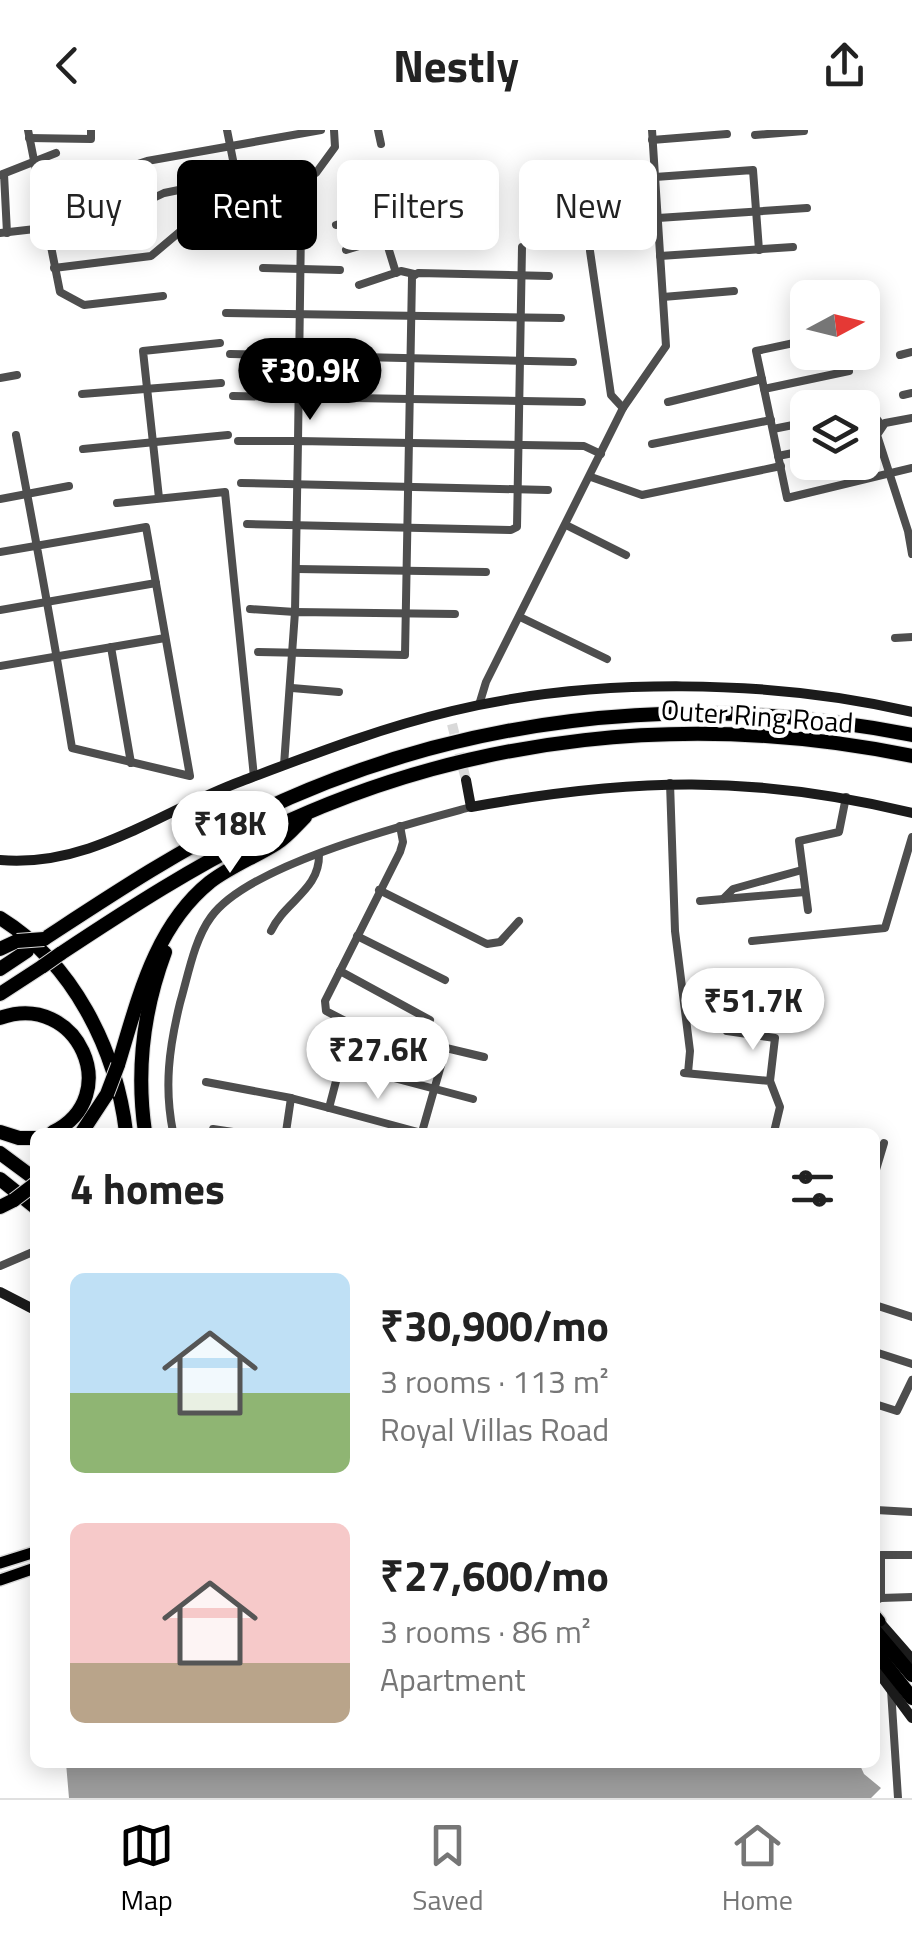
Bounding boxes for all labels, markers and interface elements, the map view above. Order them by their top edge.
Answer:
text: Nestly [393,31,519,99]
icon: back [40,38,95,93]
icon: share [817,38,872,93]
chip: Buy [30,160,157,250]
chip: Rent [177,160,317,250]
chip: Filters [337,160,499,250]
chip: New [519,160,657,250]
north arrow [790,280,880,370]
map controls [790,280,880,480]
pin: ₹30.9K [229,338,391,423]
text: ₹30.9K [260,346,360,394]
button: layers [790,390,880,480]
street label: Outer Ring Road [659,687,855,744]
pin: ₹18K [171,791,289,876]
text: ₹18K [193,799,267,847]
pin: ₹51.7K [672,968,834,1053]
text: ₹51.7K [703,976,803,1024]
pin: ₹27.6K [297,1017,459,1102]
text: ₹27.6K [328,1025,428,1073]
text: 4 homes [70,1156,225,1220]
icon: filters [785,1161,840,1216]
text: ₹30,900/mo [380,1293,609,1357]
icon: home [150,1313,270,1433]
text: 3 rooms · 113 m² [380,1357,609,1405]
text: Royal Villas Road [380,1405,609,1453]
text: ₹27,600/mo [380,1543,609,1607]
icon: home [150,1563,270,1683]
text: 3 rooms · 86 m² [380,1607,591,1655]
text: Apartment [380,1655,526,1703]
tab: Map [119,1818,174,1921]
tab: Saved [412,1818,484,1921]
tab: Home [722,1818,793,1921]

